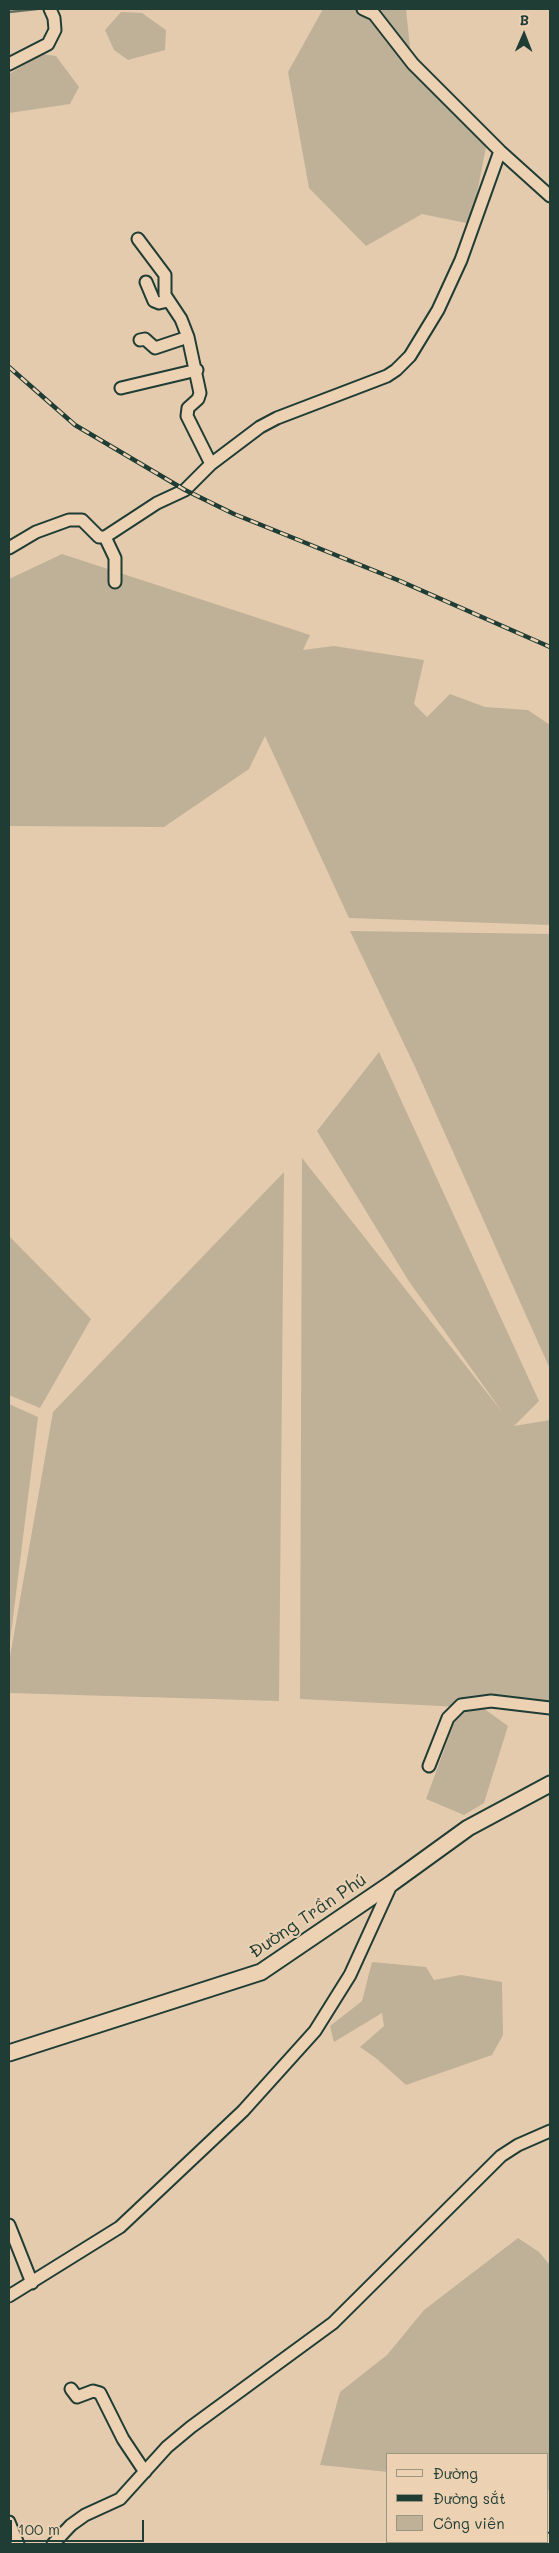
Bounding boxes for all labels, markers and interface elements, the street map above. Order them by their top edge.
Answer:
north arrow [499,10,549,60]
text: B [519,10,529,29]
street label: Đường Trần Phú [245,1869,371,1963]
legend [386,2453,549,2543]
text: Đường [433,2463,478,2483]
text: Đường sắt [433,2488,506,2508]
scale bar [12,2510,146,2542]
text: Công viên [433,2513,505,2533]
text: 100 m [18,2519,60,2539]

